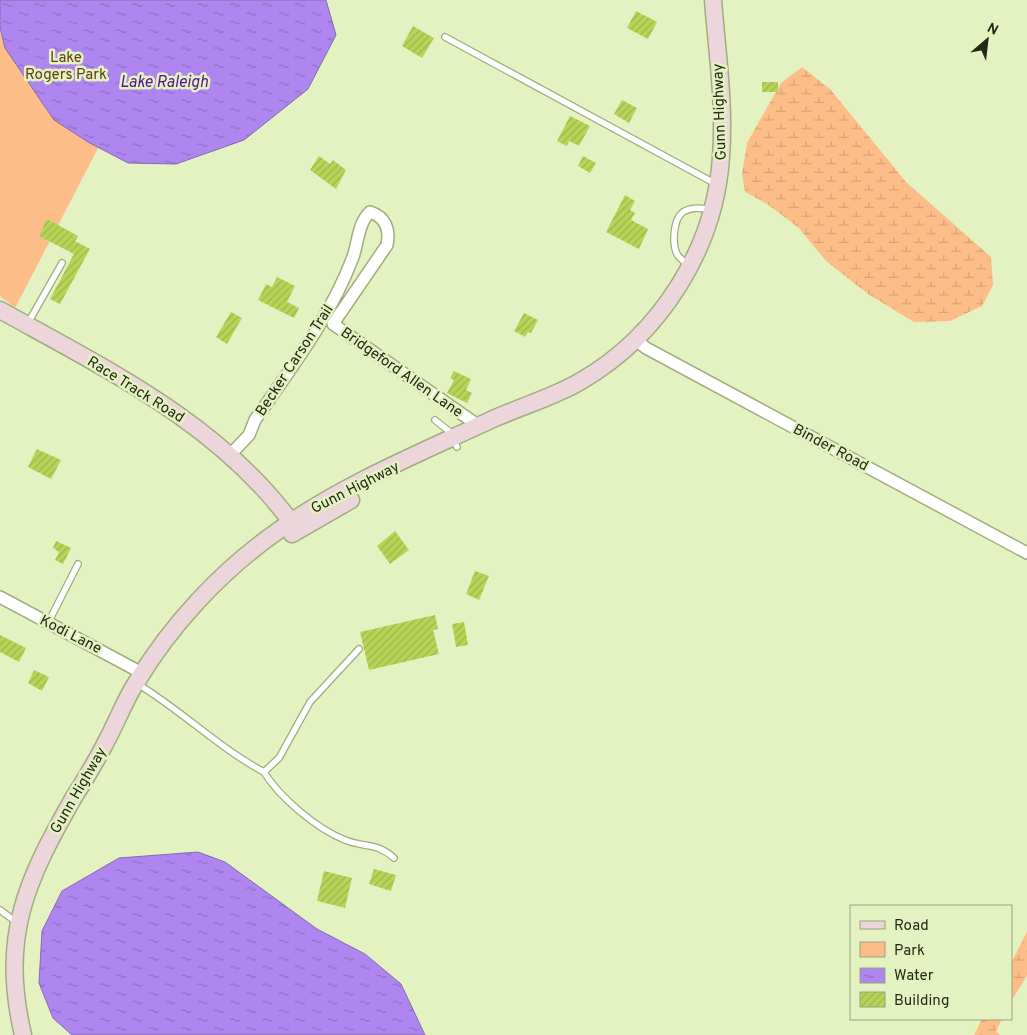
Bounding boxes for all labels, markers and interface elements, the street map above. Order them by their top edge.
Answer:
north arrow [962,15,1012,65]
text: N [984,20,1001,40]
park label: Lake Rogers Park [25,49,107,85]
street label: Gunn Highway [709,63,732,161]
water label: Lake Raleigh [120,73,208,93]
street label: Becker Carson Trail [252,301,339,420]
street label: Bridgeford Allen Lane [336,324,466,423]
street label: Race Track Road [83,353,187,428]
street label: Binder Road [789,420,871,476]
street label: Gunn Highway [308,458,403,519]
street label: Kodi Lane [36,612,105,659]
street label: Gunn Highway [47,744,112,837]
legend [850,905,1012,1020]
text: Road [894,917,929,936]
text: Park [894,942,925,961]
text: Water [894,967,934,986]
text: Building [894,992,949,1011]

